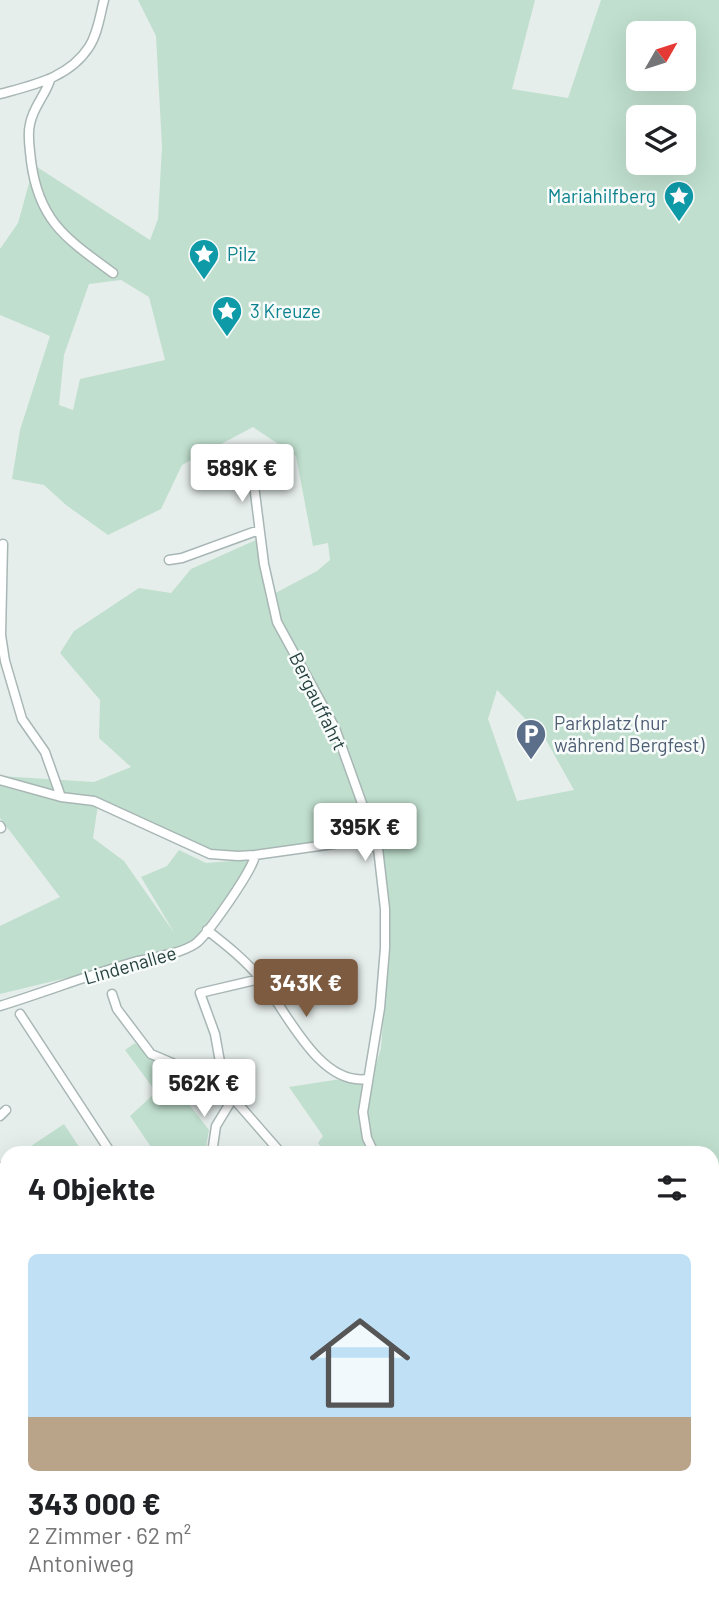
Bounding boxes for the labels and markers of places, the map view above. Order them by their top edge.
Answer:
place icon: Mariahilfberg [662,179,696,223]
place label: Mariahilfberg [548,184,656,207]
place icon: Pilz [187,237,221,281]
place label: Pilz [227,242,256,265]
place icon: 3 Kreuze [210,294,244,338]
place label: 3 Kreuze [250,299,321,322]
pin: 589K € [185,444,299,504]
place label: Parkplatz (nur während Bergfest) [554,711,705,756]
parking icon: Parkplatz (nur während Bergfest) [514,717,548,761]
pin: 395K € [308,804,422,863]
pin: 343K € [249,960,363,1019]
pin: 562K € [147,1060,261,1119]

